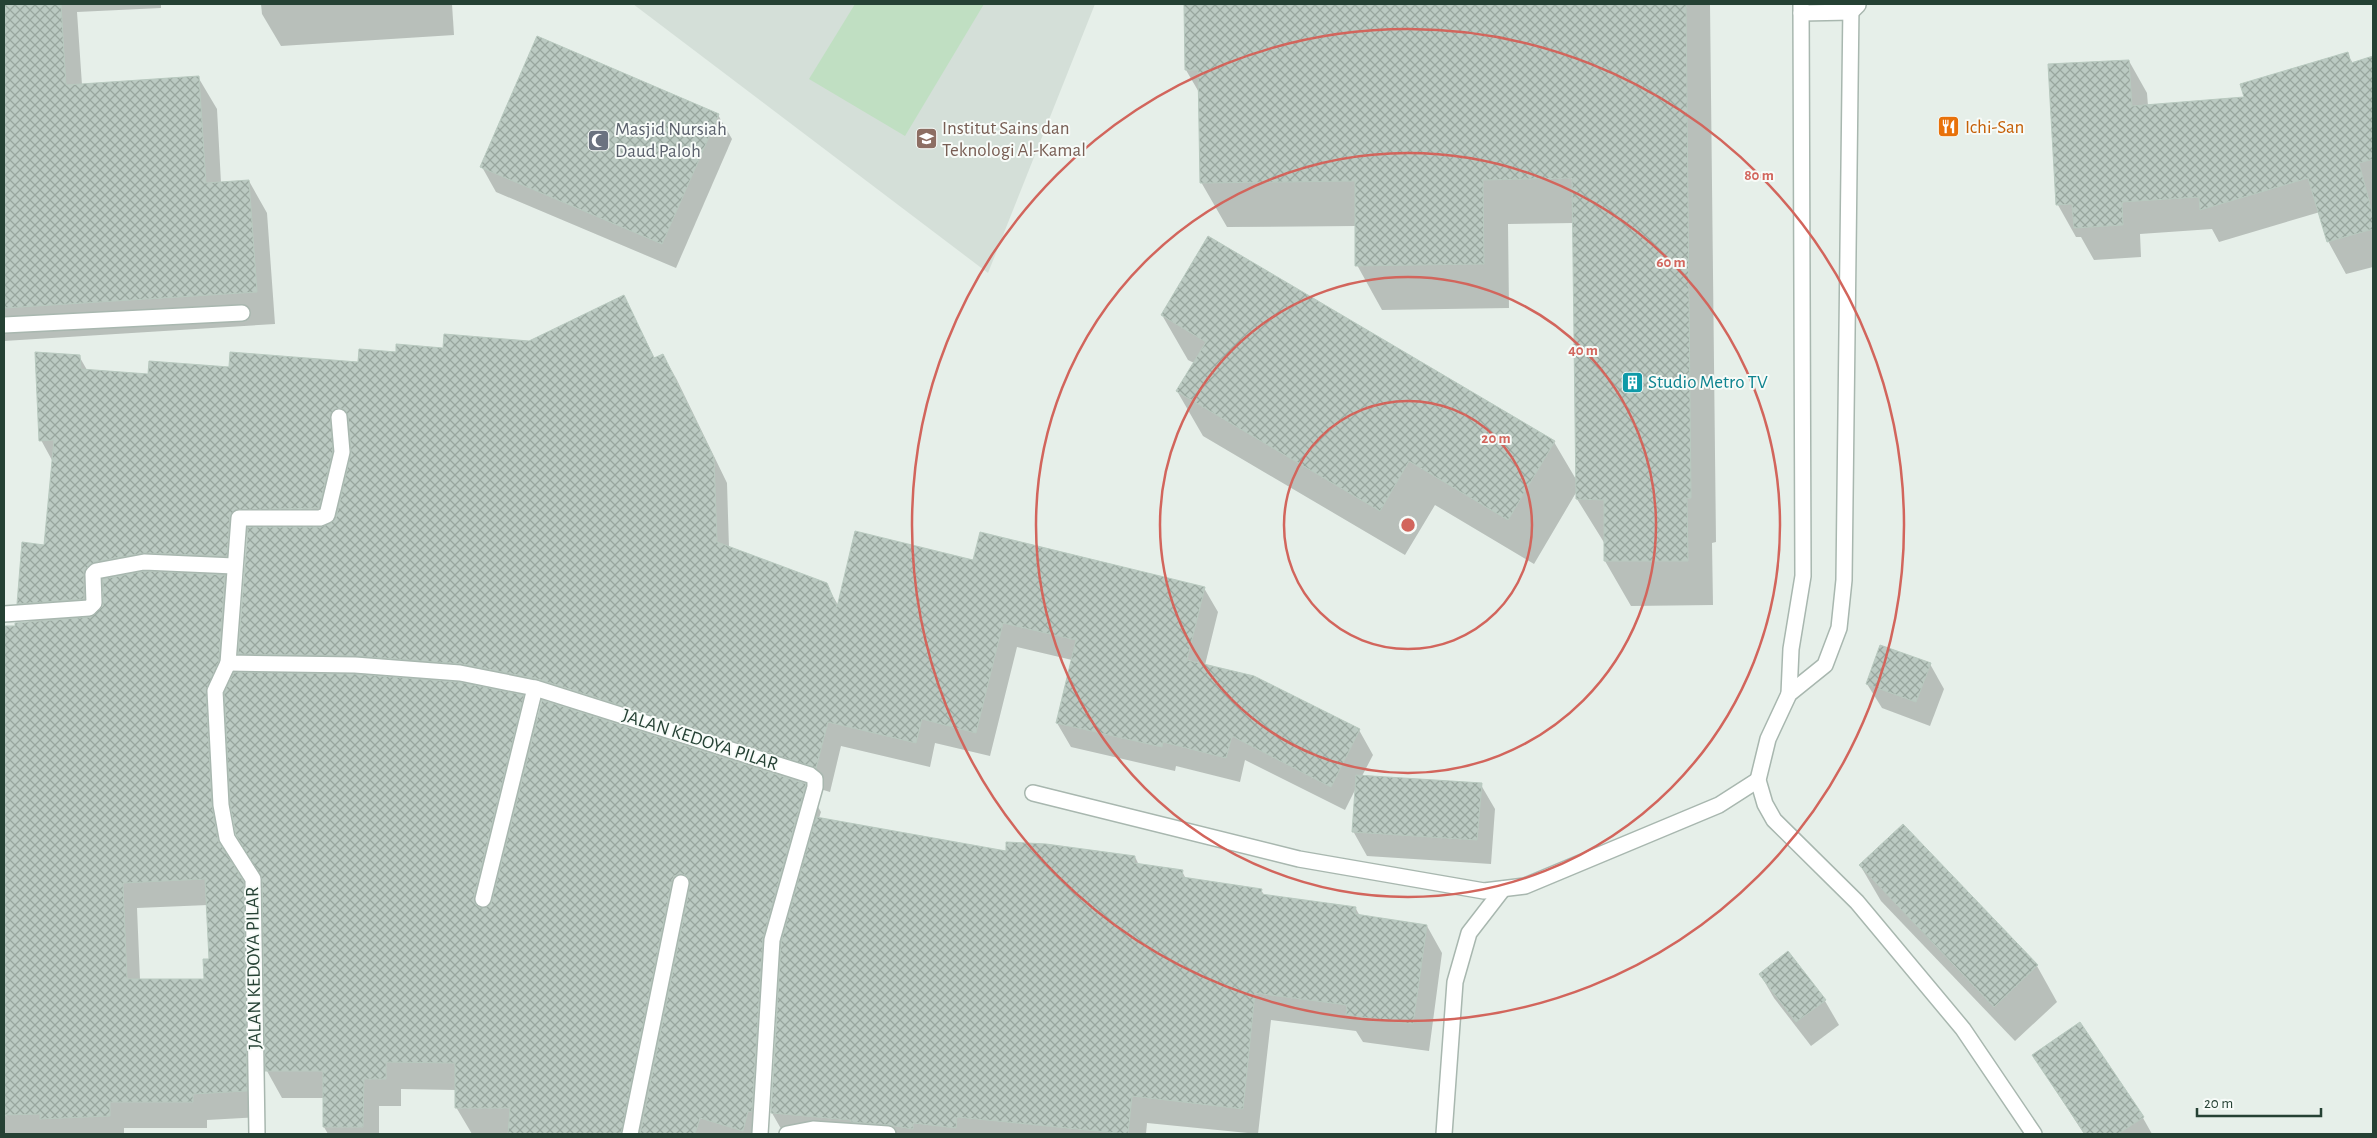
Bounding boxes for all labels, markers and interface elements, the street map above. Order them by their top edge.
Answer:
restaurant icon: Ichi-San [1937,115,1961,139]
place label: Ichi-San [1965,118,2024,137]
place label: Institut Sains dan Teknologi Al-Kamal [942,119,1086,160]
place label: Masjid Nursiah Daud Paloh [615,120,727,161]
school or university icon: Institut Sains dan Teknologi Al-Kamal [914,127,938,151]
mosque icon: Masjid Nursiah Daud Paloh [587,128,611,152]
text: 80 m [1744,168,1774,183]
text: 60 m [1656,255,1686,270]
text: 40 m [1568,343,1598,358]
building icon: Studio Metro TV [1620,370,1644,394]
place label: Studio Metro TV [1648,373,1768,392]
text: 20 m [1481,431,1511,446]
centre of rings [1399,516,1417,534]
street label: JALAN KEDOYA PILAR [620,706,780,774]
street label: JALAN KEDOYA PILAR [243,886,265,1050]
scale bar [2197,1086,2321,1118]
text: 20 m [2204,1096,2233,1111]

